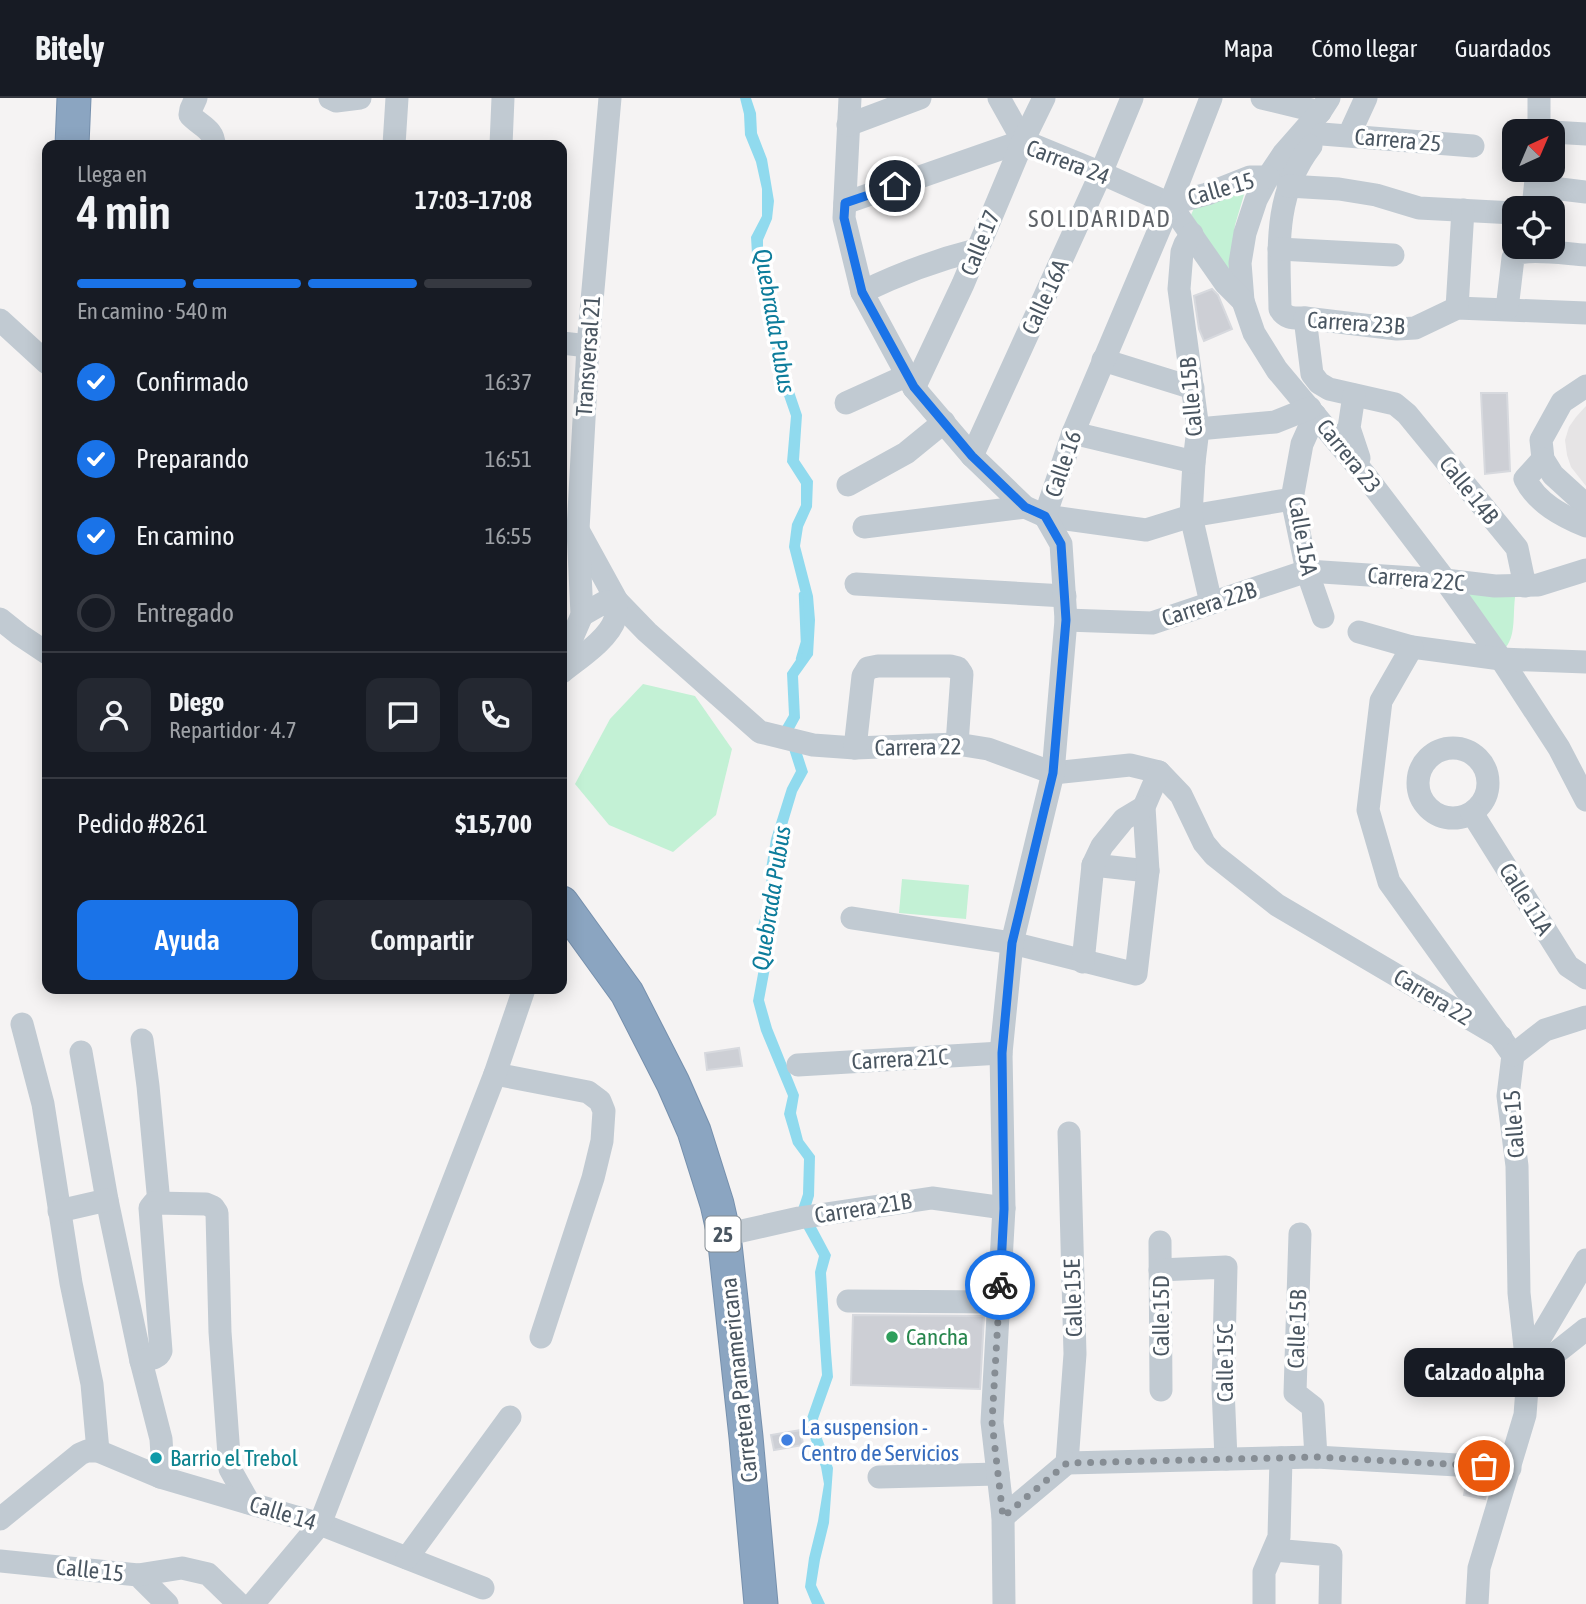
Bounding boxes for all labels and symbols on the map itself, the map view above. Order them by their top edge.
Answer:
north arrow [1502,119,1564,182]
street label: Carrera 25 [1354,123,1442,157]
street label: Carrera 24 [1023,134,1113,190]
pin [865,156,925,216]
street label: Calle 15 [1185,167,1257,211]
district label: SOLIDARIDAD [1028,205,1172,232]
street label: Calle 17 [955,207,1005,279]
water label: Quebrada Pubus [749,247,801,395]
street label: Calle 16A [1016,255,1074,339]
street label: Transversal 21 [571,295,605,417]
street label: Carrera 23B [1306,307,1406,339]
street label: Calle 15B [1175,356,1207,438]
street label: Carrera 23 [1312,414,1386,498]
street label: Calle 16 [1040,428,1086,500]
street label: Calle 14B [1434,451,1504,529]
street label: Calle 15A [1283,495,1323,578]
street label: Carrera 22C [1366,562,1466,596]
street label: Carrera 22B [1158,577,1260,631]
street label: Carrera 22 [874,733,962,761]
water label: Quebrada Pubus [746,824,796,972]
street label: Calle 11A [1494,858,1558,940]
street label: Carrera 22 [1389,963,1477,1031]
street label: Carrera 21C [851,1043,949,1075]
street label: Calle 15 [1499,1089,1529,1159]
street label: Carrera 21B [813,1188,913,1228]
road number: 25 [706,1216,740,1252]
courier [965,1250,1035,1320]
street label: Calle 15E [1059,1258,1087,1337]
street label: Calle 15D [1148,1275,1174,1357]
street label: Carretera Panamericana [715,1276,763,1484]
street label: Calle 15B [1283,1289,1311,1369]
place label: Cancha [906,1324,969,1350]
street label: Calle 15C [1212,1324,1238,1402]
marker: Cancha [884,1329,900,1345]
callout: Calzado alpha [1404,1347,1564,1396]
place label: La suspension - Centro de Servicios [801,1414,959,1466]
marker: La suspension - Centro de Servicios [779,1432,795,1448]
pin [1454,1436,1514,1496]
place label: Barrio el Trebol [170,1445,298,1471]
marker: Barrio el Trebol [148,1450,164,1466]
street label: Calle 14 [247,1491,319,1535]
street label: Calle 15 [55,1554,125,1586]

